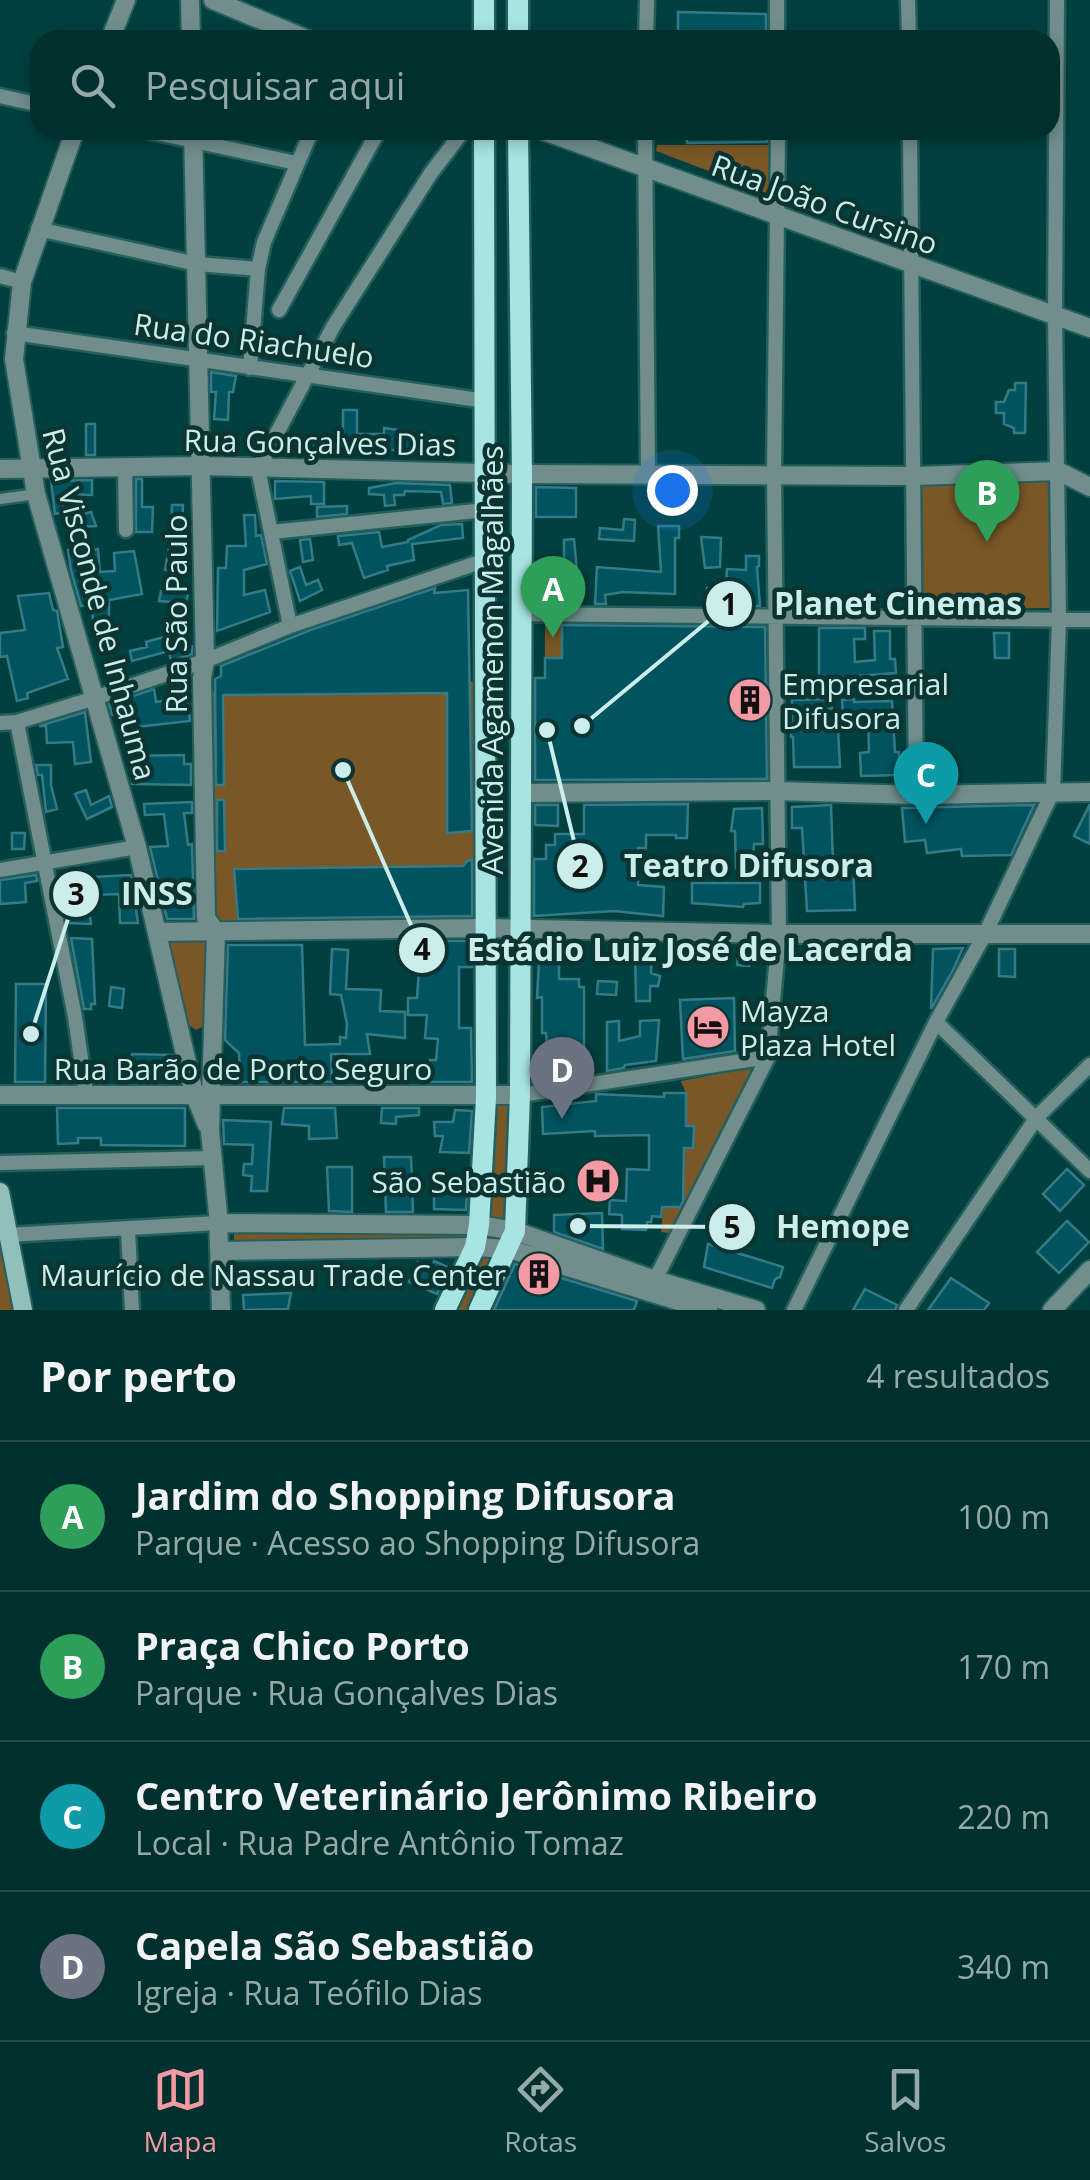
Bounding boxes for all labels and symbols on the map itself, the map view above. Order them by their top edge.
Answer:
street label: Rua João Cursino [706,144,944,264]
street label: Rua do Riachuelo [131,303,377,377]
street label: Rua Gonçalves Dias [183,419,457,465]
street label: Rua Visconde de Inhauma [33,424,167,784]
street label: Avenida Agamenon Magalhães [471,445,512,875]
pin: B [954,460,1020,542]
your location [647,465,698,516]
street label: Rua São Paulo [155,514,196,714]
pin: A [520,556,586,638]
callout: Planet Cinemas [704,573,1042,635]
text: Planet Cinemas [774,581,1022,624]
text: 1 [720,583,738,624]
place label: Empresarial Difusora [782,663,949,738]
building icon: Empresarial Difusora [727,677,773,723]
pin: C [894,742,958,824]
callout: Teatro Difusora [555,835,894,897]
text: Teatro Difusora [624,843,874,886]
text: 2 [571,845,589,886]
callout: INSS [51,863,213,925]
text: INSS [121,871,193,914]
text: 3 [67,873,85,914]
callout: Estádio Luiz José de Lacerda [397,919,933,981]
text: Estádio Luiz José de Lacerda [467,927,913,970]
text: 4 [413,928,431,969]
place label: Mayza Plaza Hotel [740,990,896,1065]
hotel icon: Mayza Plaza Hotel [685,1004,731,1050]
pin: D [530,1036,594,1119]
street label: Rua Barão de Porto Seguro [54,1048,432,1089]
hospital icon: São Sebastião [575,1158,621,1204]
place label: São Sebastião [371,1161,566,1202]
callout: Hemope [707,1196,930,1258]
text: Hemope [776,1204,910,1247]
text: 5 [723,1206,741,1247]
building icon: Maurício de Nassau Trade Center [516,1251,562,1297]
place label: Maurício de Nassau Trade Center [40,1254,506,1295]

